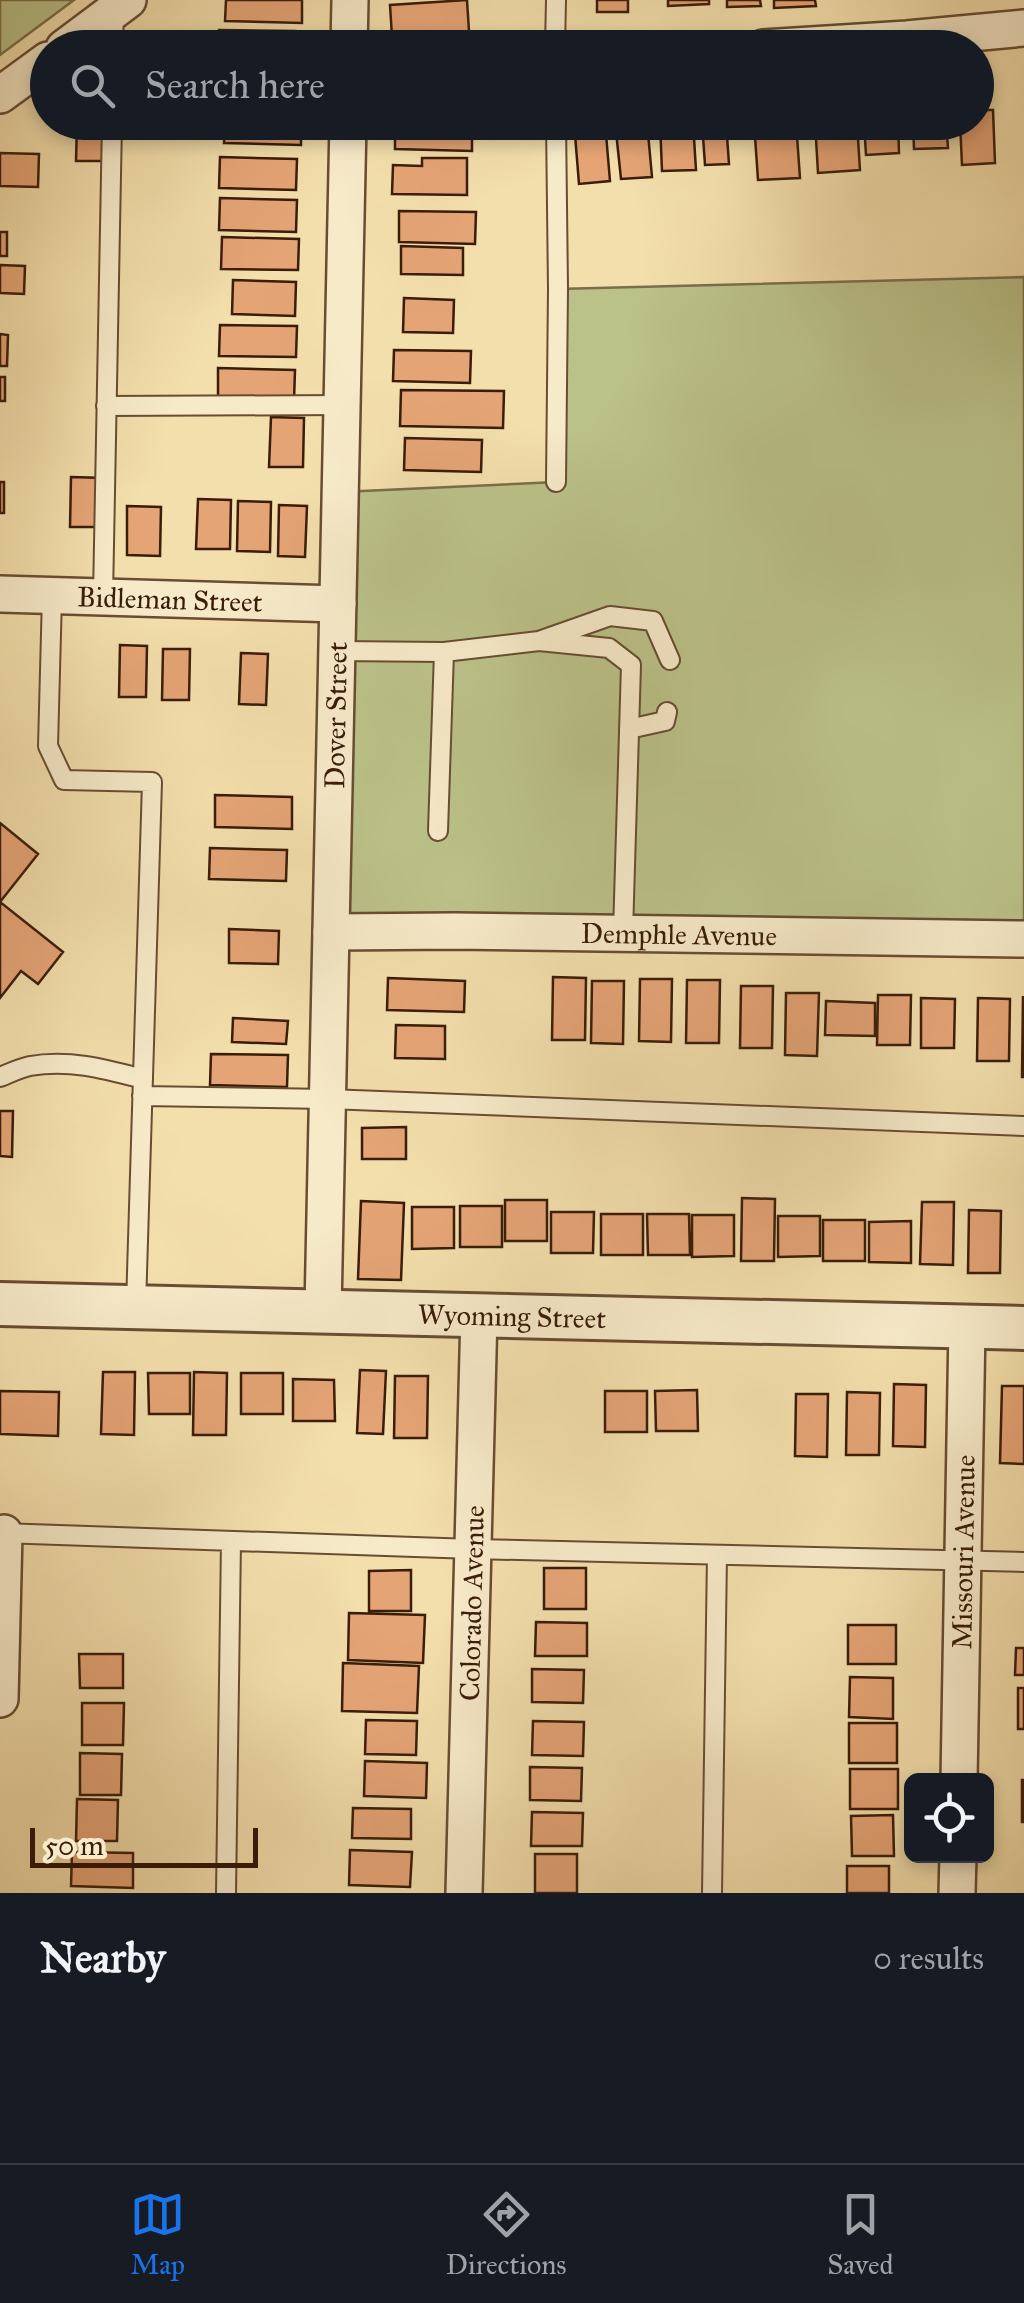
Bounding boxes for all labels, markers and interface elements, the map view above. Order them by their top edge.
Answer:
search box [30,30,994,140]
icon: search [65,58,120,113]
text: Search here [145,62,325,108]
street label: Bidleman Street [77,579,263,620]
street label: Dover Street [317,641,355,789]
street label: Demphle Avenue [581,916,777,954]
street label: Wyoming Street [417,1297,607,1336]
street label: Missouri Avenue [944,1454,983,1650]
street label: Colorado Avenue [452,1505,492,1701]
map controls [904,1773,994,1863]
button: locate [904,1773,994,1863]
scale bar [30,1823,258,1868]
text: 50 m [45,1828,104,1863]
text: Nearby [40,1932,165,1984]
text: 0 results [873,1939,984,1978]
tab: Map [130,2187,185,2282]
tab: Directions [446,2187,567,2282]
tab: Saved [827,2187,894,2282]

